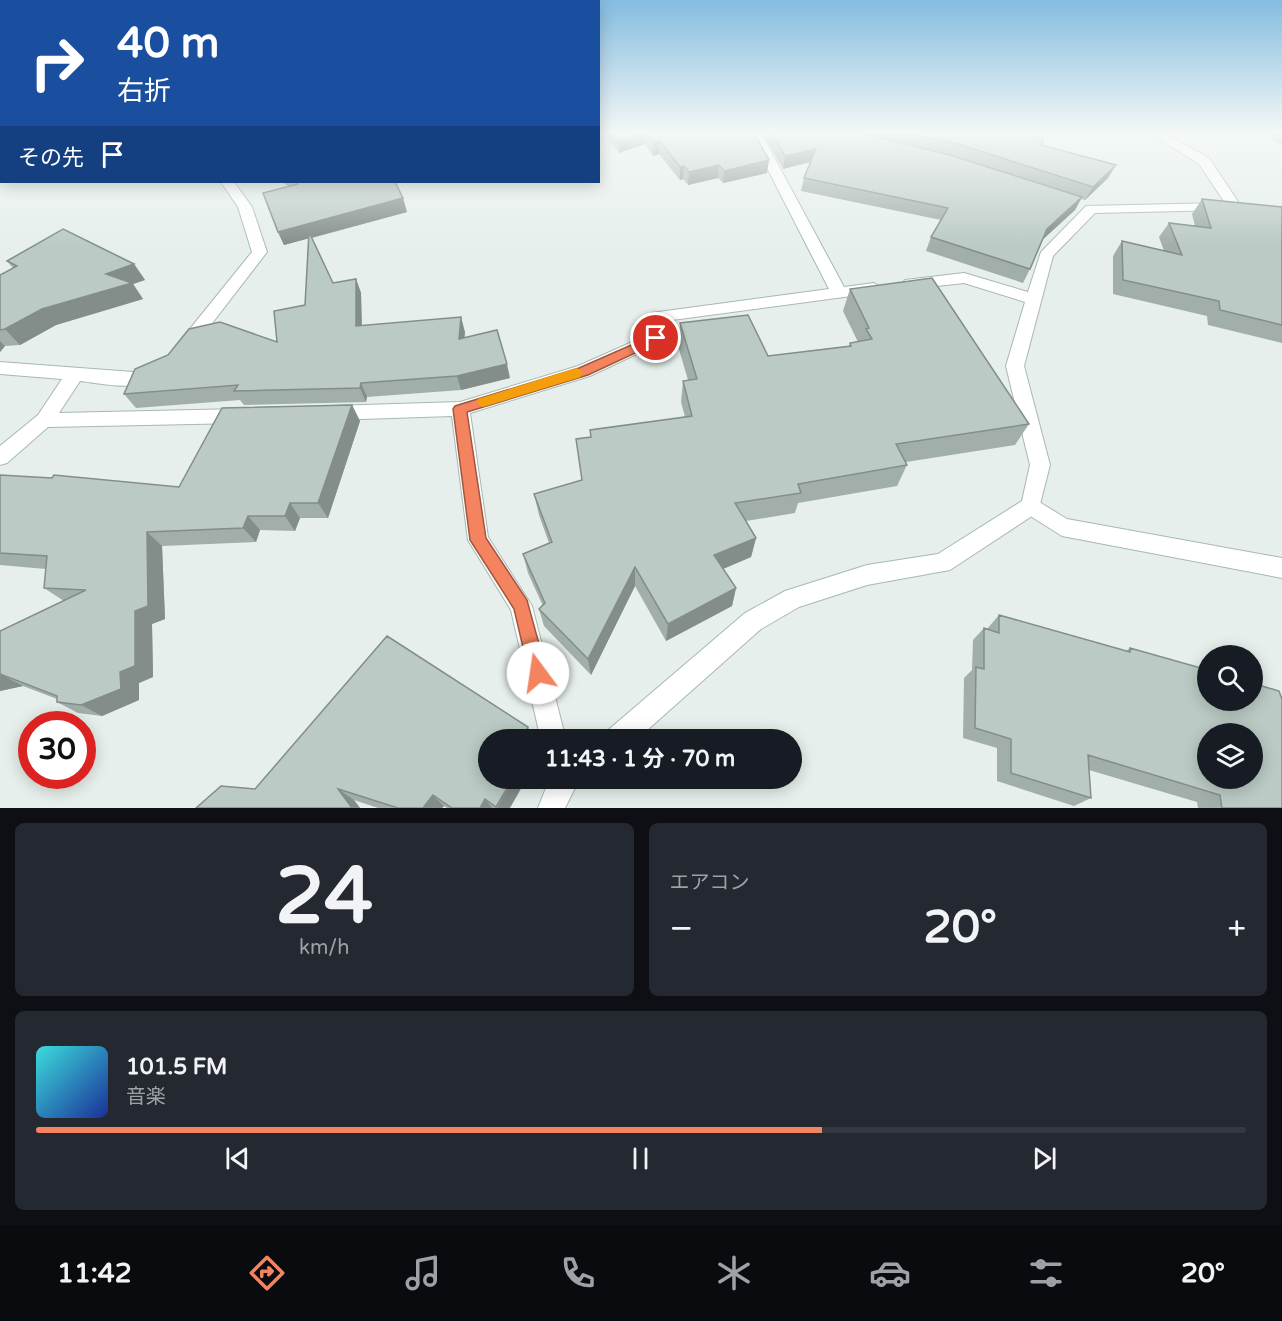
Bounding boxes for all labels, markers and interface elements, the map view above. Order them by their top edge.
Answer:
text: 40 m [117,18,219,69]
icon: right [18,24,96,102]
text: 右折 [117,75,171,108]
icon: arrive [96,138,129,171]
text: その先 [18,145,84,171]
pin [630,312,681,363]
icon: arrive [639,321,672,354]
position arrow [506,641,570,705]
map controls [1197,645,1263,789]
button: search [1197,645,1263,711]
speed limit sign: 30 [18,711,96,789]
button: layers [1197,723,1263,789]
text: 11:43 · 1 分 · 70 m [545,746,735,772]
text: 24 [275,850,373,944]
text: エアコン [670,871,750,895]
text: 20° [923,901,997,955]
text: − [670,909,693,948]
text: + [1227,909,1246,948]
text: km/h [299,936,349,960]
text: 101.5 FM [126,1054,227,1080]
text: 音楽 [126,1085,166,1109]
icon: previous [221,1142,254,1175]
icon: pause [624,1142,657,1175]
icon: next [1028,1142,1061,1175]
icon: directions [246,1252,288,1294]
icon: music [402,1252,444,1294]
icon: phone [557,1252,599,1294]
icon: climate [713,1252,755,1294]
icon: car [869,1252,911,1294]
icon: filters [1025,1252,1067,1294]
text: 11:42 [57,1257,132,1290]
text: 20° [1181,1257,1225,1290]

